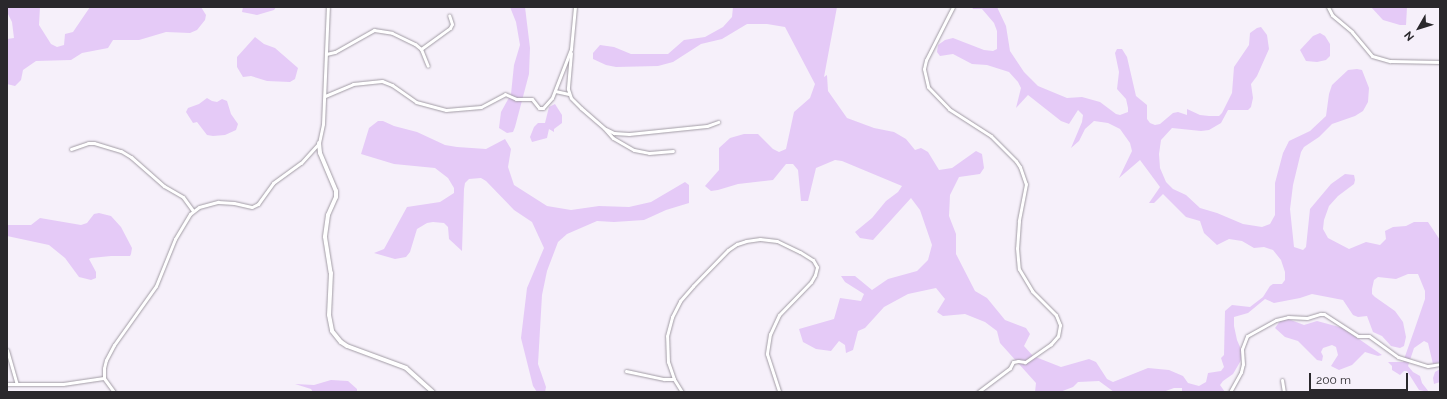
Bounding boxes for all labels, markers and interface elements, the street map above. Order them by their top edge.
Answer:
north arrow [1399,8,1439,48]
text: N [1402,29,1417,43]
scale bar [1311,365,1410,391]
text: 200 m [1316,373,1351,387]

